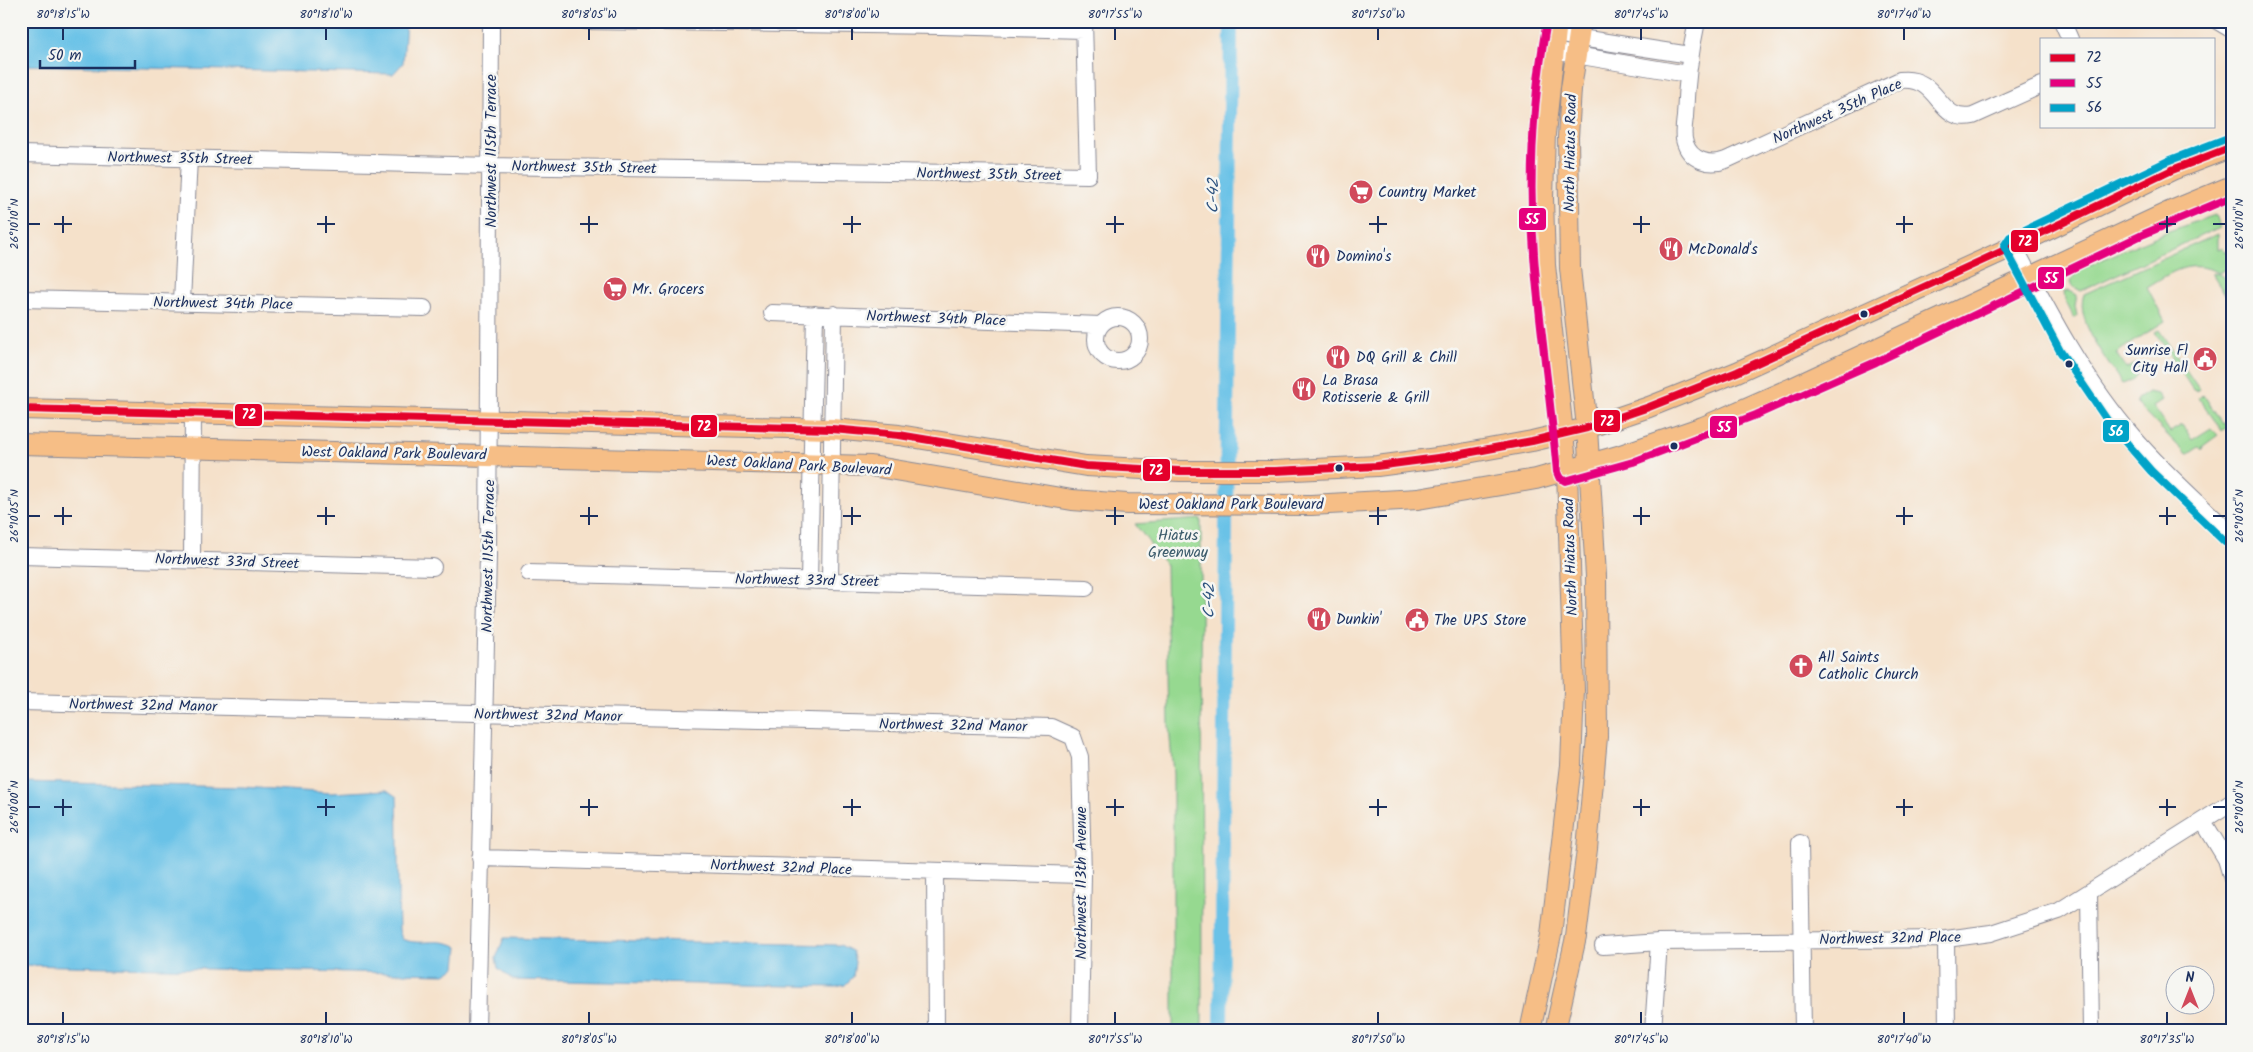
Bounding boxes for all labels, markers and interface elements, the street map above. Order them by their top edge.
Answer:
text: 80°18'15"W [36,5,90,24]
text: 80°18'10"W [299,5,353,24]
text: 80°18'05"W [561,5,617,24]
text: 80°18'00"W [824,5,880,24]
text: 80°17'55"W [1088,5,1142,24]
text: 80°17'50"W [1351,5,1405,24]
text: 80°17'45"W [1614,5,1668,24]
text: 80°17'40"W [1877,5,1931,24]
scale bar [40,38,135,70]
legend [2040,38,2216,128]
text: 50 m [48,44,82,68]
text: 72 [2086,46,2102,70]
street label: Northwest 35th Place [1769,72,1906,151]
text: 55 [2086,72,2103,96]
street label: Northwest 115th Terrace [480,74,504,228]
street label: North Hiatus Road [1558,93,1584,212]
text: 56 [2086,96,2102,120]
street label: Northwest 35th Street [107,146,253,172]
street label: Northwest 35th Street [511,155,657,181]
street label: Northwest 35th Street [916,162,1062,188]
water label: C-42 [1201,177,1226,214]
supermarket icon: Country Market [1348,179,1374,205]
place label: Country Market [1378,181,1476,205]
text: 26°10'10"N [5,198,24,250]
text: 26°10'10"N [2230,198,2249,250]
line badge: 55 [1518,207,1547,231]
text: 55 [1524,209,1541,231]
line badge: 72 [2010,229,2039,253]
text: 72 [2018,231,2032,253]
restaurant icon: McDonald's [1658,236,1684,262]
place label: McDonald's [1688,238,1758,262]
restaurant icon: Domino's [1305,243,1331,269]
place label: Domino's [1336,245,1392,269]
line badge: 55 [2037,266,2065,290]
text: 55 [2043,268,2060,290]
supermarket icon: Mr. Grocers [602,276,628,302]
place label: Mr. Grocers [632,278,705,302]
street label: Northwest 34th Place [153,291,293,317]
street label: Northwest 34th Place [866,305,1006,333]
unlabelled marker [1859,309,1869,319]
place label: Sunrise Fl City Hall [2126,339,2188,380]
restaurant icon: DQ Grill & Chill [1325,344,1351,370]
place label: DQ Grill & Chill [1356,346,1457,370]
public building icon: Sunrise Fl City Hall [2192,346,2218,372]
unlabelled marker [2064,359,2074,369]
place label: La Brasa Rotisserie & Grill [1322,369,1430,410]
restaurant icon: La Brasa Rotisserie & Grill [1291,376,1317,402]
line badge: 72 [234,403,263,427]
text: 72 [242,404,256,426]
line badge: 72 [1593,409,1621,433]
text: 72 [1600,411,1614,433]
line badge: 72 [690,414,718,438]
line badge: 55 [1709,415,1738,439]
text: 72 [697,416,711,438]
text: 55 [1716,417,1733,439]
line badge: 56 [2102,419,2130,443]
text: 56 [2108,421,2124,443]
street label: West Oakland Park Boulevard [301,440,487,468]
unlabelled marker [1669,441,1679,451]
street label: West Oakland Park Boulevard [706,449,893,483]
line badge: 72 [1142,458,1171,482]
text: 72 [1149,460,1163,482]
unlabelled marker [1334,463,1344,473]
street label: Northwest 115th Terrace [476,479,502,633]
text: 26°10'05"N [5,489,24,543]
text: 26°10'05"N [2230,489,2249,543]
street label: West Oakland Park Boulevard [1138,493,1324,517]
street label: North Hiatus Road [1557,497,1585,616]
park label: Hiatus Greenway [1148,524,1209,565]
street label: Northwest 33rd Street [154,547,300,577]
street label: Northwest 33rd Street [735,568,880,594]
water label: C-42 [1197,582,1222,619]
restaurant icon: Dunkin' [1306,606,1332,632]
public building icon: The UPS Store [1404,607,1430,633]
place label: Dunkin' [1336,608,1382,632]
place label: The UPS Store [1434,609,1526,633]
place label: All Saints Catholic Church [1818,646,1919,687]
church icon: All Saints Catholic Church [1788,653,1814,679]
street label: Northwest 32nd Manor [69,693,218,719]
street label: Northwest 32nd Manor [474,703,623,729]
street label: Northwest 32nd Manor [879,713,1028,739]
text: 26°10'00"N [5,780,24,834]
text: 26°10'00"N [2230,780,2249,834]
street label: Northwest 113th Avenue [1070,806,1094,959]
street label: Northwest 32nd Place [710,854,853,882]
street label: Northwest 32nd Place [1819,926,1961,952]
north arrow [2166,964,2216,1014]
text: N [2186,967,2195,989]
text: 80°18'15"W [36,1030,90,1049]
text: 80°18'10"W [299,1030,353,1049]
text: 80°18'05"W [561,1030,617,1049]
text: 80°18'00"W [824,1030,880,1049]
text: 80°17'55"W [1088,1030,1142,1049]
text: 80°17'50"W [1351,1030,1405,1049]
text: 80°17'45"W [1614,1030,1668,1049]
text: 80°17'40"W [1877,1030,1931,1049]
text: 80°17'35"W [2140,1030,2194,1049]

